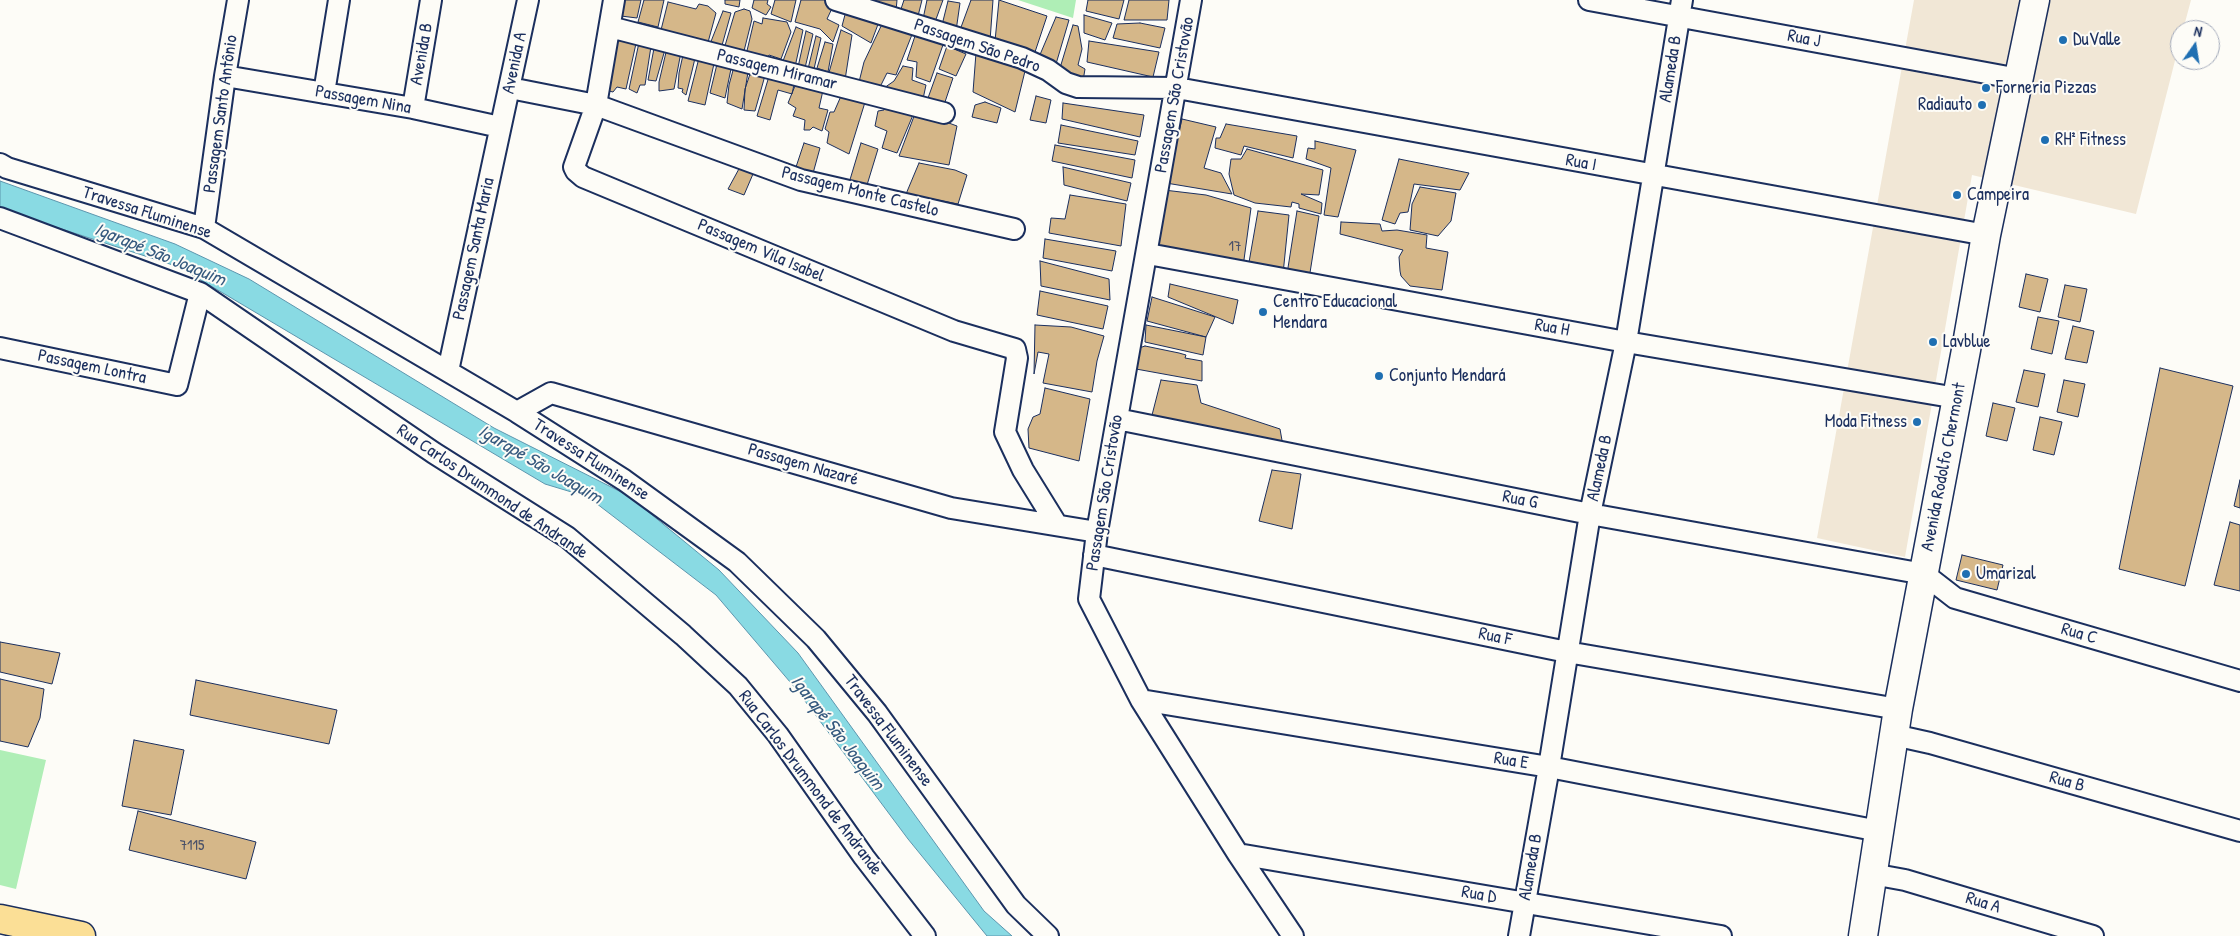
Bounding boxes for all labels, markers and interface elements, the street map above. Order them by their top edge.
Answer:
street label: Passagem São Pedro [911,14,1043,78]
street label: Passagem São Cristovão [1151,16,1199,174]
north arrow [2170,20,2220,70]
street label: Avenida B [406,21,438,87]
text: N [2192,21,2204,41]
street label: Rua J [1786,25,1822,53]
place label: DuValle [2073,29,2121,51]
street label: Avenida A [498,30,532,96]
street label: Passagem Santo Antônio [199,34,243,194]
street label: Alameda B [1655,34,1687,104]
marker: DuValle [2057,34,2069,46]
street label: Passagem Miramar [715,45,839,95]
place label: Forneria Pizzas [1996,77,2096,99]
street label: Passagem Nina [313,81,413,119]
marker: Forneria Pizzas [1980,82,1992,94]
place label: Radiauto [1918,94,1972,116]
marker: Radiauto [1976,99,1988,111]
place label: RH² Fitness [2055,129,2126,151]
marker: RH² Fitness [2039,134,2051,146]
street label: Rua I [1564,150,1598,176]
street label: Passagem Monte Castelo [779,162,941,222]
street label: Passagem Santa Maria [448,176,500,322]
street label: Travessa Fluminense [80,182,214,244]
place label: Campeira [1967,184,2029,206]
marker: Campeira [1951,189,1963,201]
street label: Passagem Vila Isabel [694,215,828,287]
water label: Igarapé São Joaquim [91,218,229,292]
house number: 17 [1229,238,1241,256]
place label: Centro Educacional Mendara [1273,291,1397,334]
marker: Centro Educacional Mendara [1257,306,1269,318]
street label: Rua H [1533,314,1571,342]
place label: Lavblue [1943,331,1991,353]
marker: Lavblue [1927,336,1939,348]
street label: Passagem Lontra [36,345,148,389]
place label: Conjunto Mendará [1389,365,1505,387]
marker: Conjunto Mendará [1373,370,1385,382]
street label: Avenida Rodolfo Chermont [1917,381,1971,553]
place label: Moda Fitness [1825,411,1907,433]
street label: Passagem São Cristovão [1082,413,1128,573]
street label: Travessa Fluminense [529,414,653,506]
marker: Moda Fitness [1911,416,1923,428]
street label: Rua Carlos Drummond de Andrande [392,420,592,564]
water label: Igarapé São Joaquim [474,420,606,510]
street label: Alameda B [1582,433,1618,503]
street label: Passagem Nazaré [745,439,861,491]
street label: Rua G [1501,486,1539,514]
place label: Umarizal [1976,563,2036,585]
marker: Umarizal [1960,568,1972,580]
street label: Rua C [2059,619,2099,649]
street label: Rua F [1476,623,1514,651]
water label: Igarapé São Joaquim [785,671,889,795]
street label: Travessa Fluminense [839,671,937,791]
street label: Rua Carlos Drummond de Andrande [733,686,887,880]
street label: Rua E [1492,748,1530,774]
street label: Rua B [2047,767,2087,797]
street label: Alameda B [1515,832,1547,902]
house number: 7115 [180,837,204,855]
street label: Rua D [1460,881,1498,909]
street label: Rua A [1963,888,2003,918]

